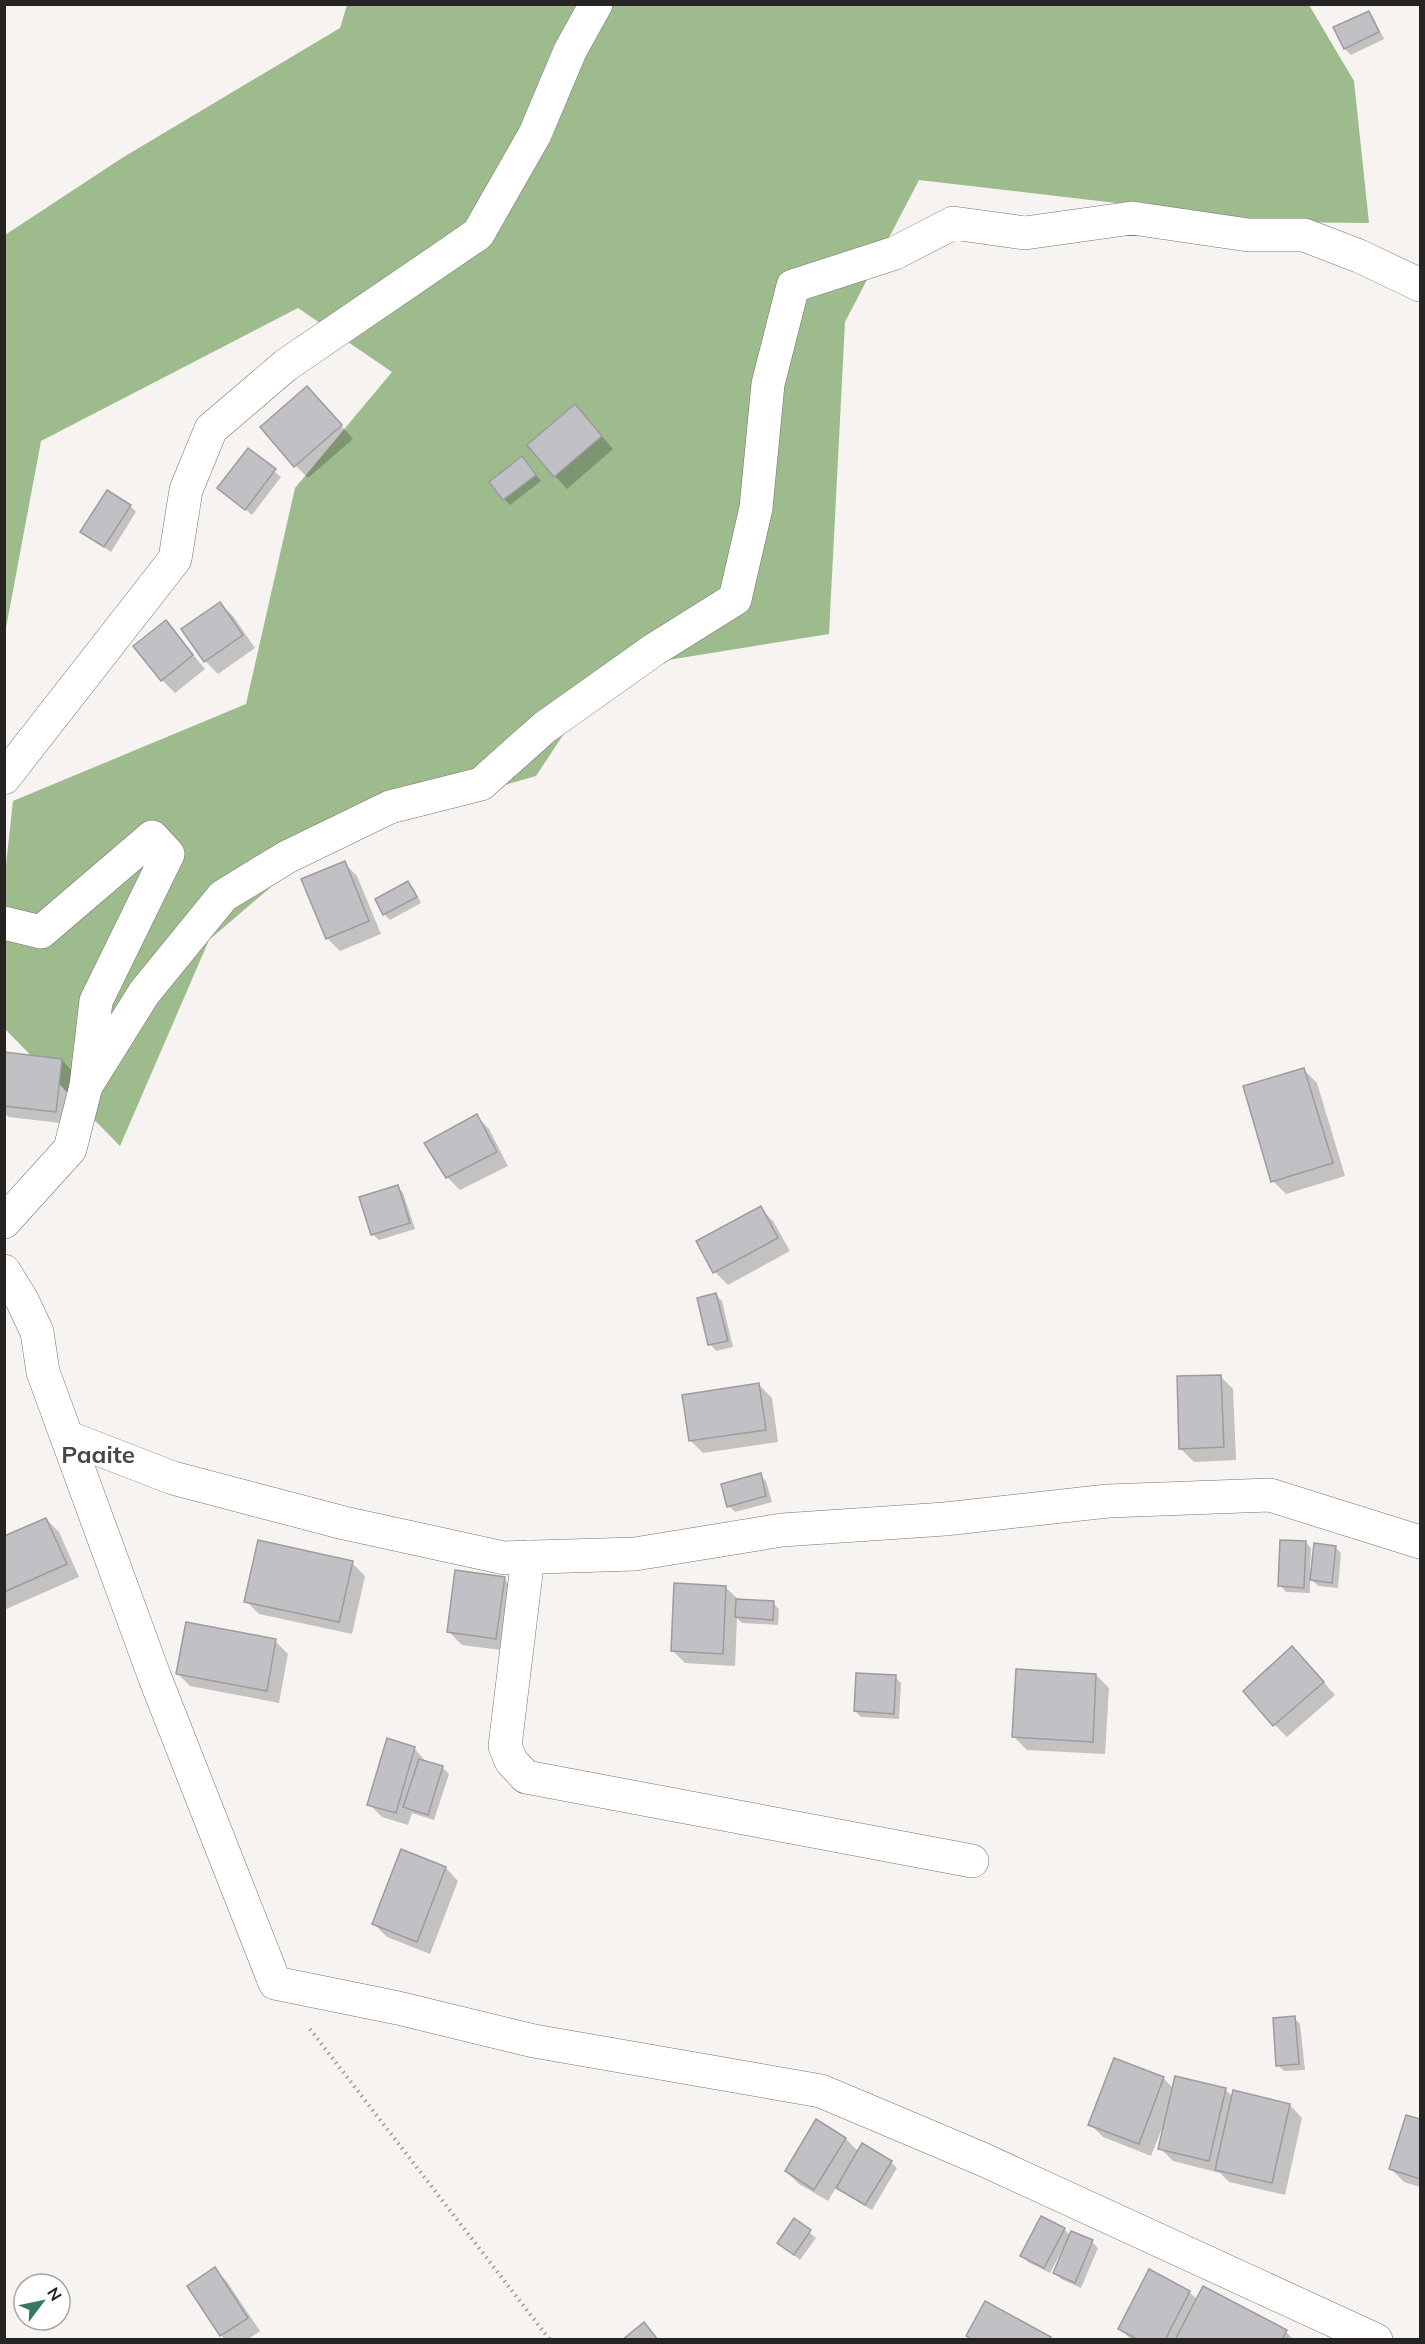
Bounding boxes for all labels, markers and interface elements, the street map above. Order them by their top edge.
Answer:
district label: Paaite [61,1439,135,1469]
north arrow [12,2272,72,2332]
text: N [43,2284,66,2304]

